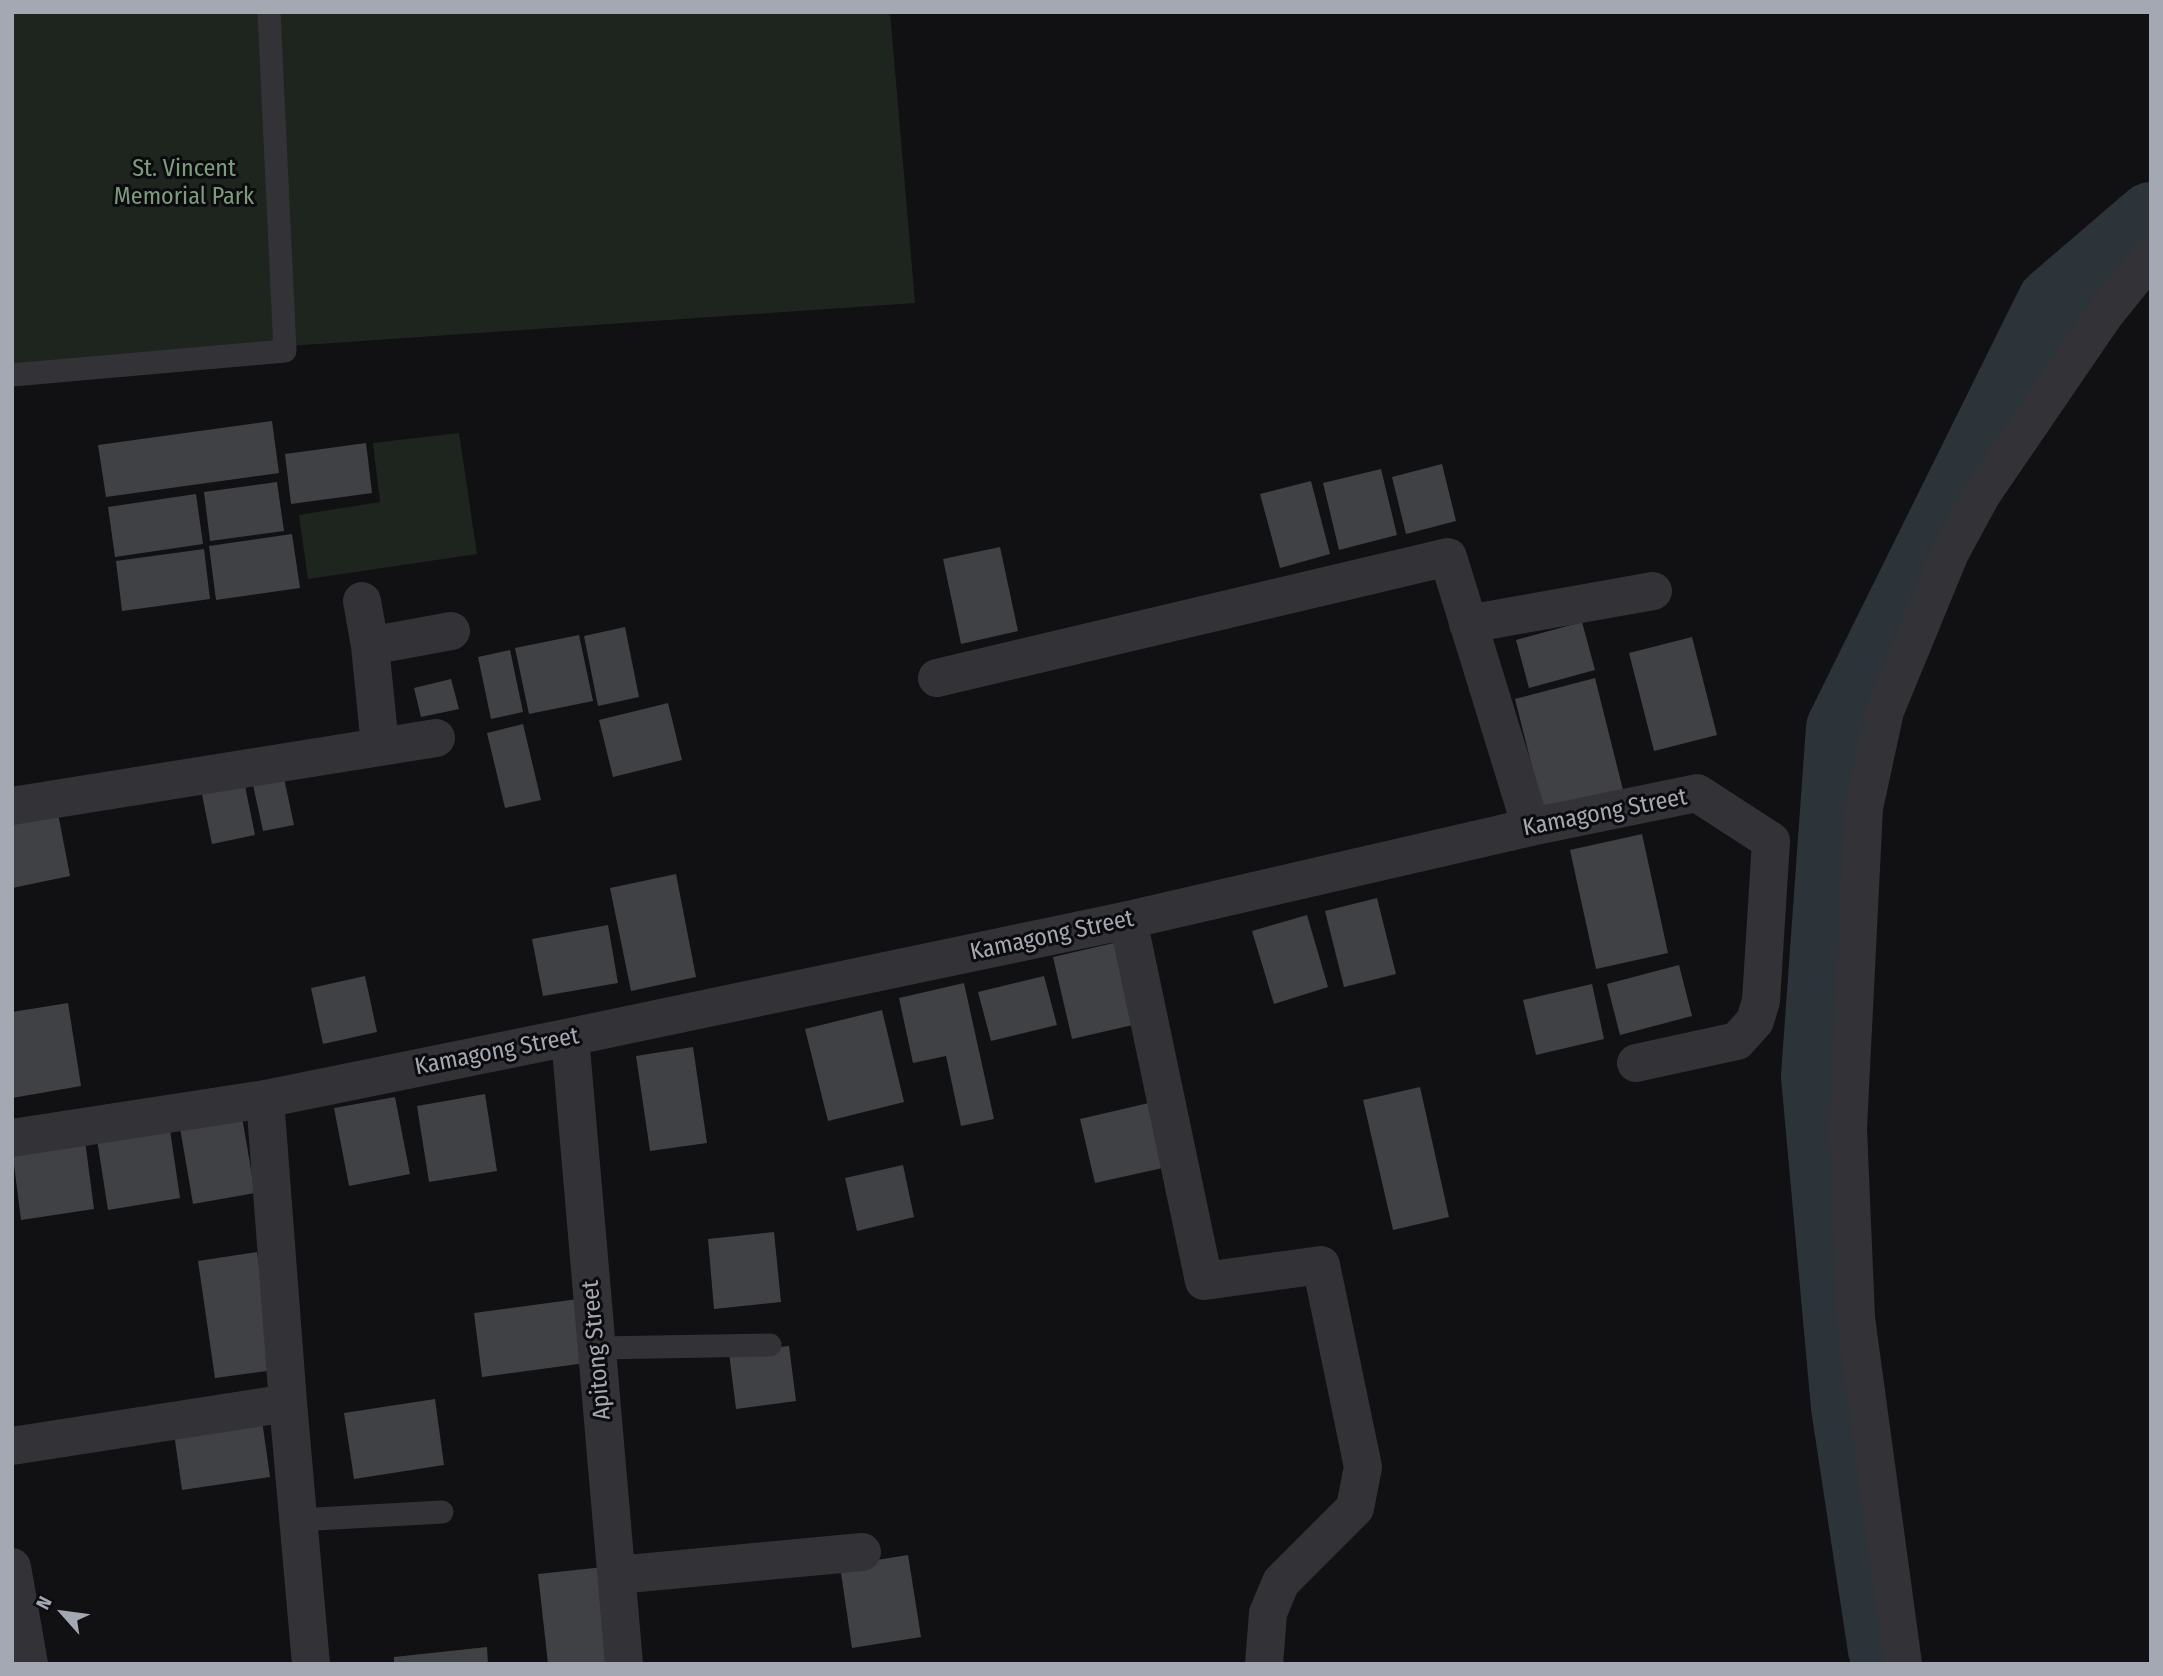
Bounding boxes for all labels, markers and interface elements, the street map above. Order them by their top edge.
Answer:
park label: St. Vincent Memorial Park [114,155,254,211]
street label: Kamagong Street [1521,783,1689,843]
street label: Kamagong Street [968,905,1136,967]
street label: Kamagong Street [413,1022,581,1082]
street label: Apitong Street [577,1279,617,1421]
north arrow [28,1578,98,1648]
text: N [31,1592,57,1613]

